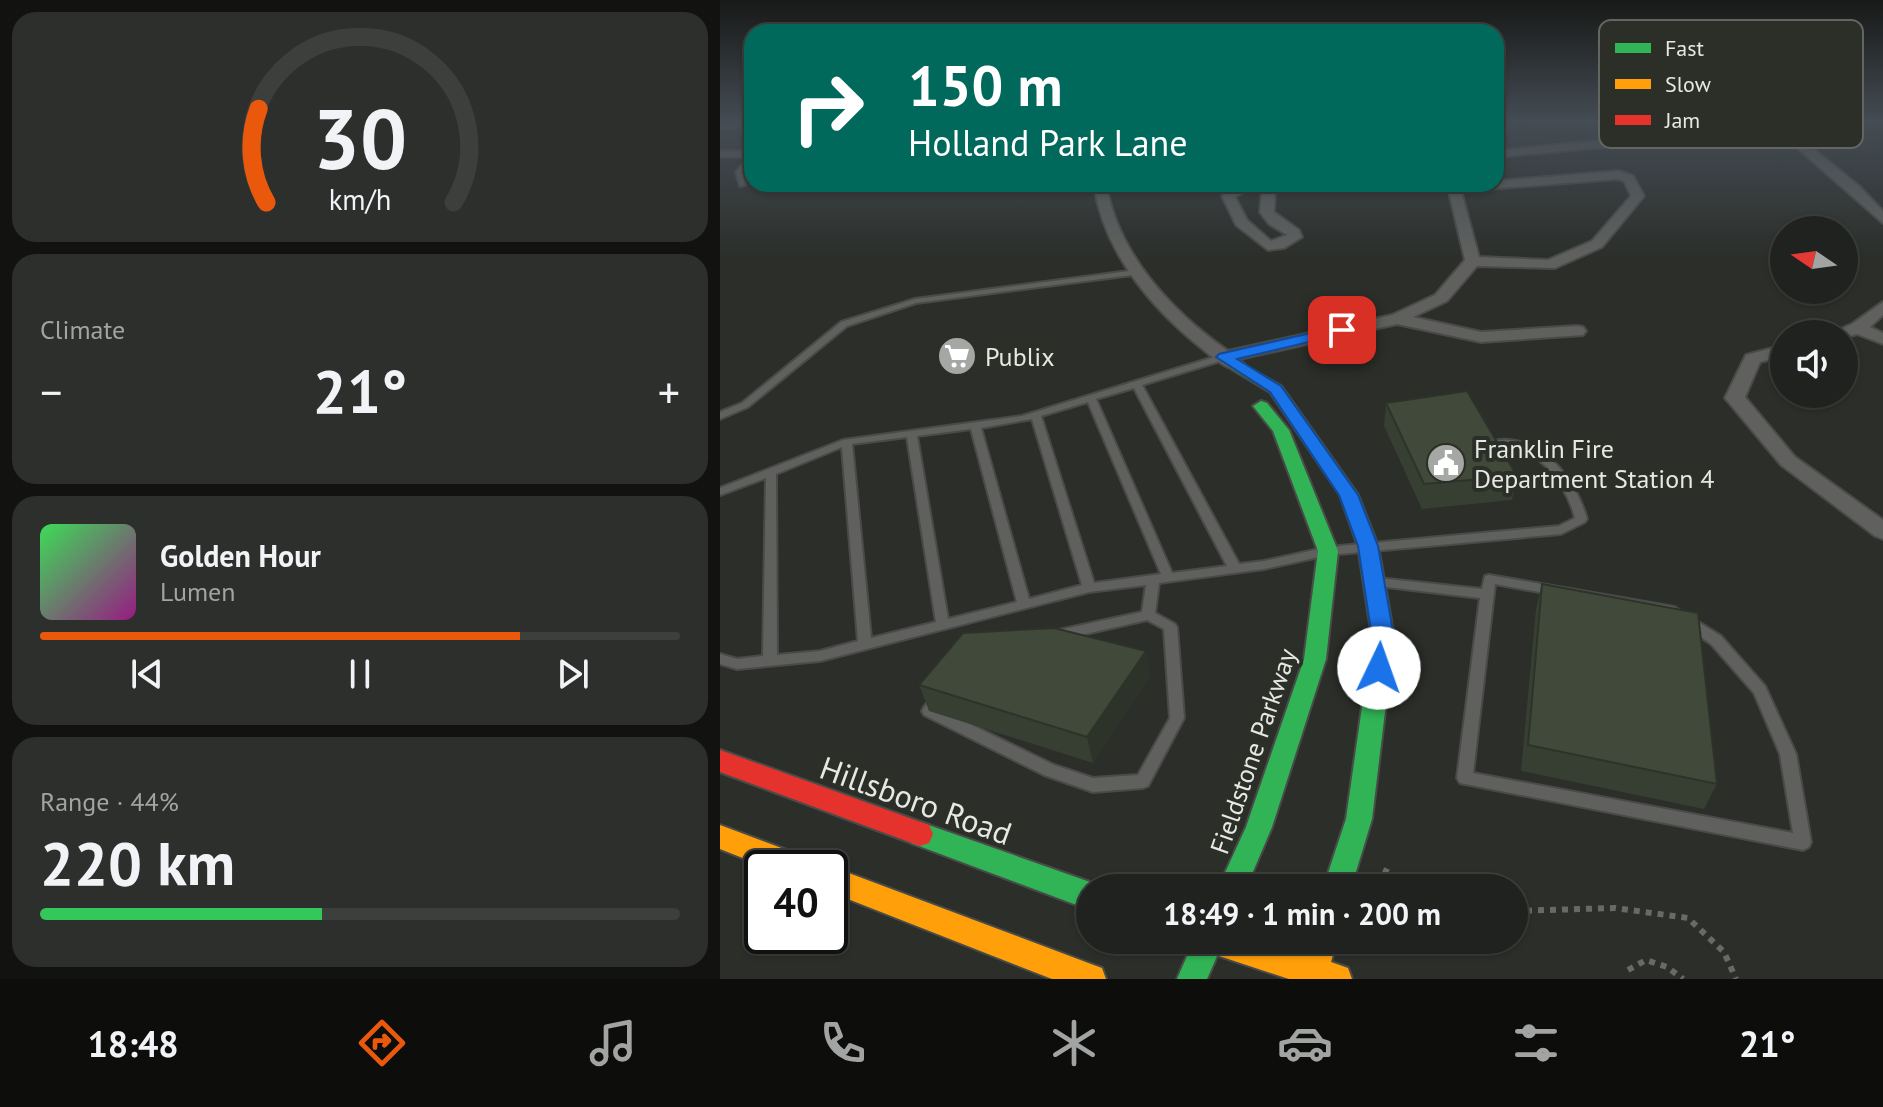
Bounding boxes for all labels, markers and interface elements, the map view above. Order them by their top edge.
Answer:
legend [1599,20,1863,148]
text: Fast [1665,34,1705,62]
text: 150 m [908,49,1063,121]
icon: right [776,56,880,160]
text: Slow [1665,70,1711,98]
text: 30 [313,83,407,191]
text: Jam [1664,106,1700,134]
text: Holland Park Lane [908,119,1188,166]
text: km/h [329,181,391,218]
north arrow [1770,216,1858,304]
map controls [1770,216,1858,408]
pin [1308,296,1376,364]
icon: arrive [1320,308,1364,352]
text: Climate [40,313,125,346]
button: sound [1770,320,1858,408]
supermarket icon: Publix [936,335,978,377]
place label: Publix [985,340,1055,373]
text: 21° [313,352,407,430]
text: − [40,363,62,420]
text: + [658,363,680,420]
place label: Franklin Fire Department Station 4 [1474,432,1714,495]
public building icon: Franklin Fire Department Station 4 [1425,442,1467,484]
text: Golden Hour [160,536,321,575]
text: Lumen [160,575,235,608]
position arrow [1337,626,1421,710]
street label: Fieldstone Parkway [1202,644,1304,858]
icon: previous [125,652,169,696]
icon: pause [338,652,382,696]
icon: next [551,652,595,696]
street label: Hillsboro Road [814,746,1018,854]
text: Range · 44% [40,785,179,818]
text: 220 km [40,824,235,902]
speed limit sign: 40 [744,850,848,954]
text: 18:49 · 1 min · 200 m [1163,894,1441,933]
icon: directions [354,1015,410,1071]
icon: music [585,1015,641,1071]
icon: phone [815,1015,871,1071]
icon: climate [1046,1015,1102,1071]
icon: car [1277,1015,1333,1071]
icon: filters [1508,1015,1564,1071]
text: 18:48 [87,1020,179,1067]
text: 21° [1739,1020,1795,1067]

